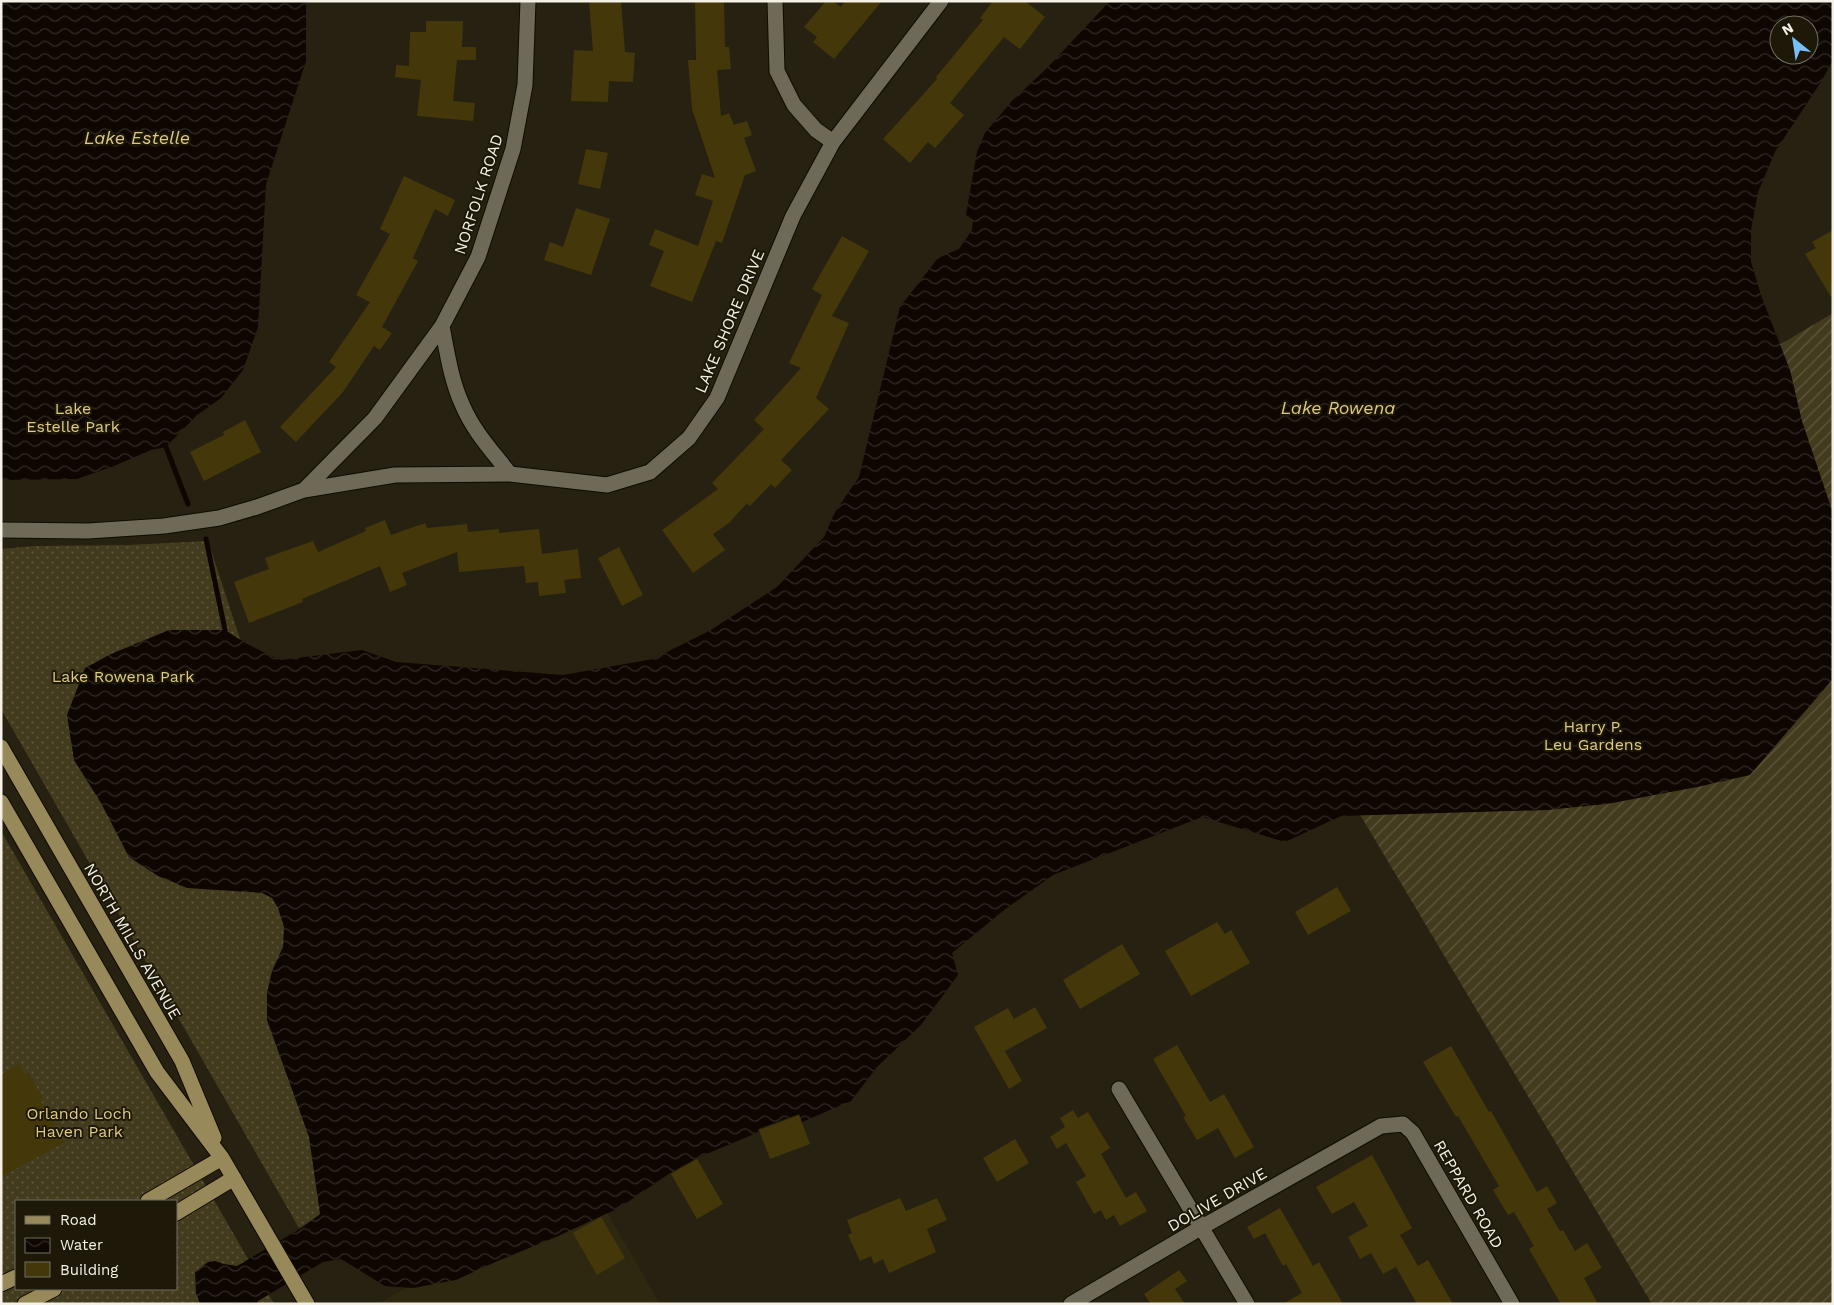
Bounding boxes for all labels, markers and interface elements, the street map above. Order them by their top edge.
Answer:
north arrow [1769,15,1819,65]
text: N [1779,19,1796,38]
water label: Lake Estelle [84,127,190,148]
street label: NORFOLK ROAD [450,132,507,257]
street label: LAKE SHORE DRIVE [691,247,768,396]
water label: Lake Rowena [1281,397,1395,418]
park label: Lake Estelle Park [26,399,120,436]
park label: Lake Rowena Park [52,667,194,686]
park label: Harry P. Leu Gardens [1544,717,1642,754]
street label: NORTH MILLS AVENUE [80,860,185,1023]
park label: Orlando Loch Haven Park [26,1104,132,1141]
street label: REPPARD ROAD [1430,1137,1507,1252]
street label: DOLIVE DRIVE [1164,1163,1270,1235]
legend [15,1200,178,1290]
text: Road [60,1211,97,1229]
text: Water [60,1236,103,1254]
text: Building [60,1261,118,1279]

